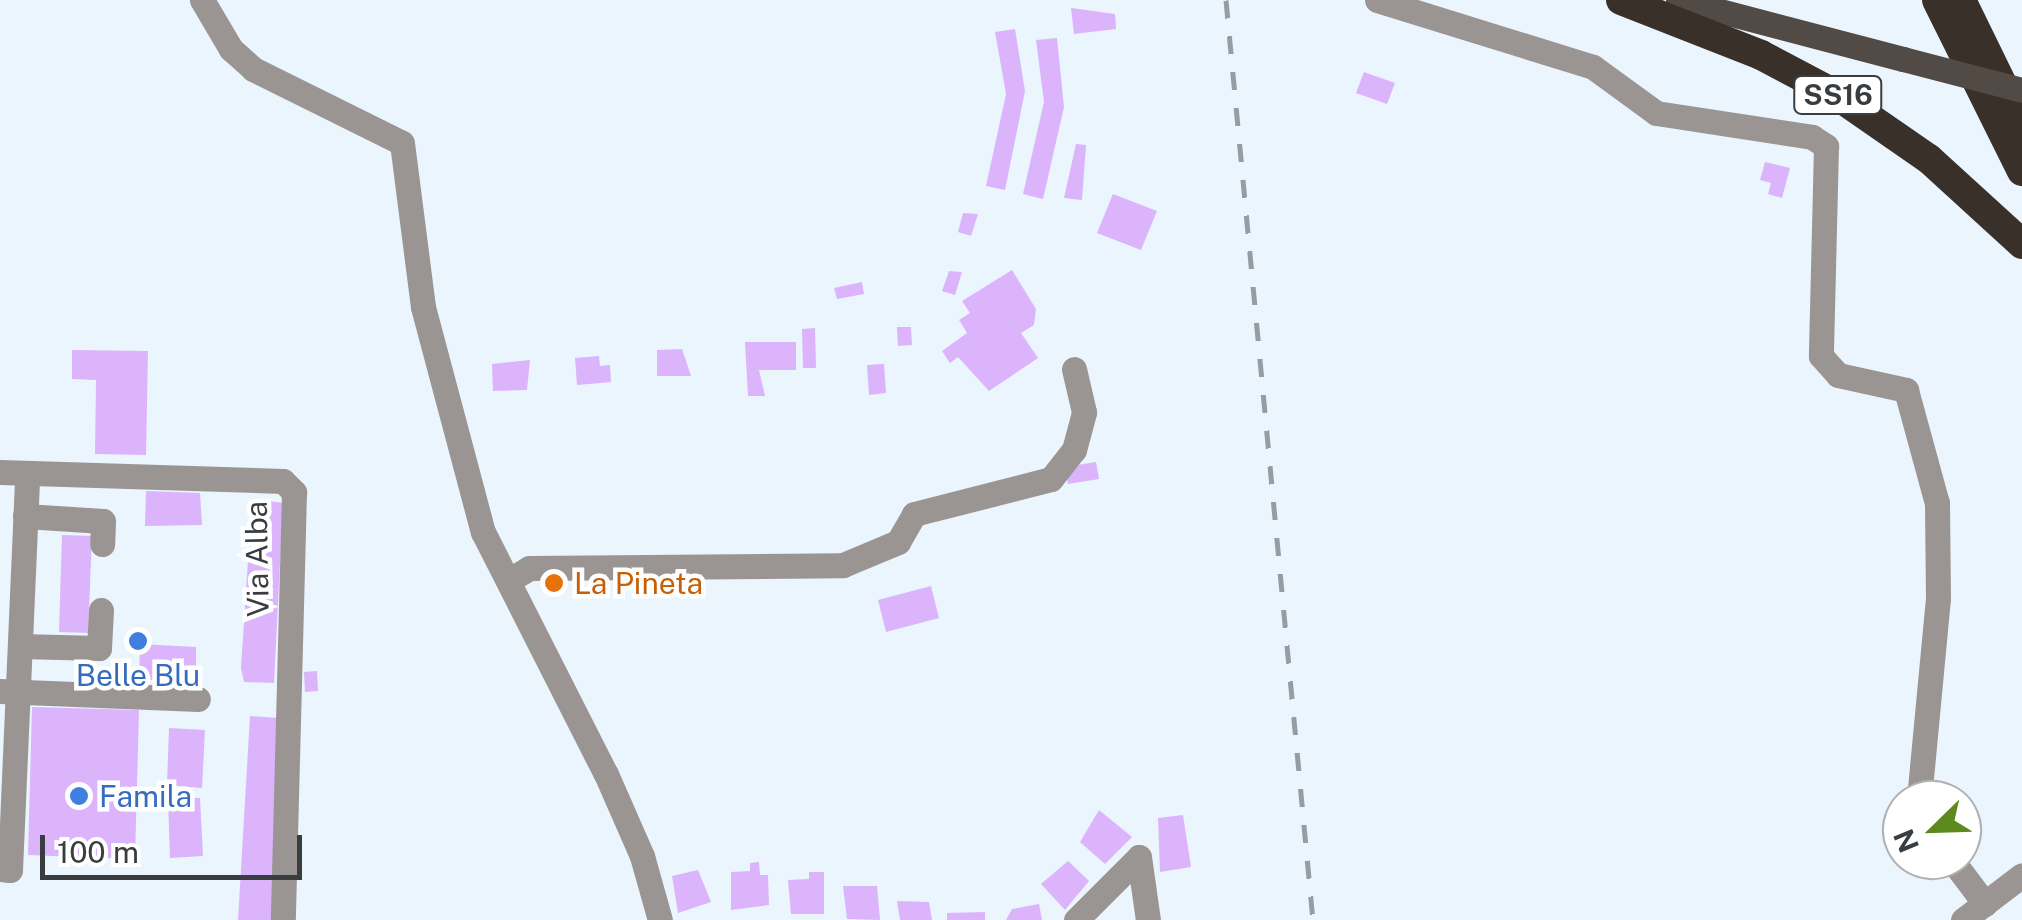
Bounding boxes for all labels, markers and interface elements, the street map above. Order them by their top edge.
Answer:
road number: SS16 [1793,72,1883,118]
street label: Via Alba [238,501,276,617]
place label: La Pineta [574,565,703,601]
marker: La Pineta [543,572,565,594]
marker: Belle Blu [127,630,149,652]
place label: Belle Blu [76,657,200,693]
place label: Famila [99,778,192,814]
north arrow [1882,780,1982,880]
marker: Famila [68,785,90,807]
scale bar [45,815,308,877]
text: N [1886,825,1925,858]
text: 100 m [57,834,139,870]

